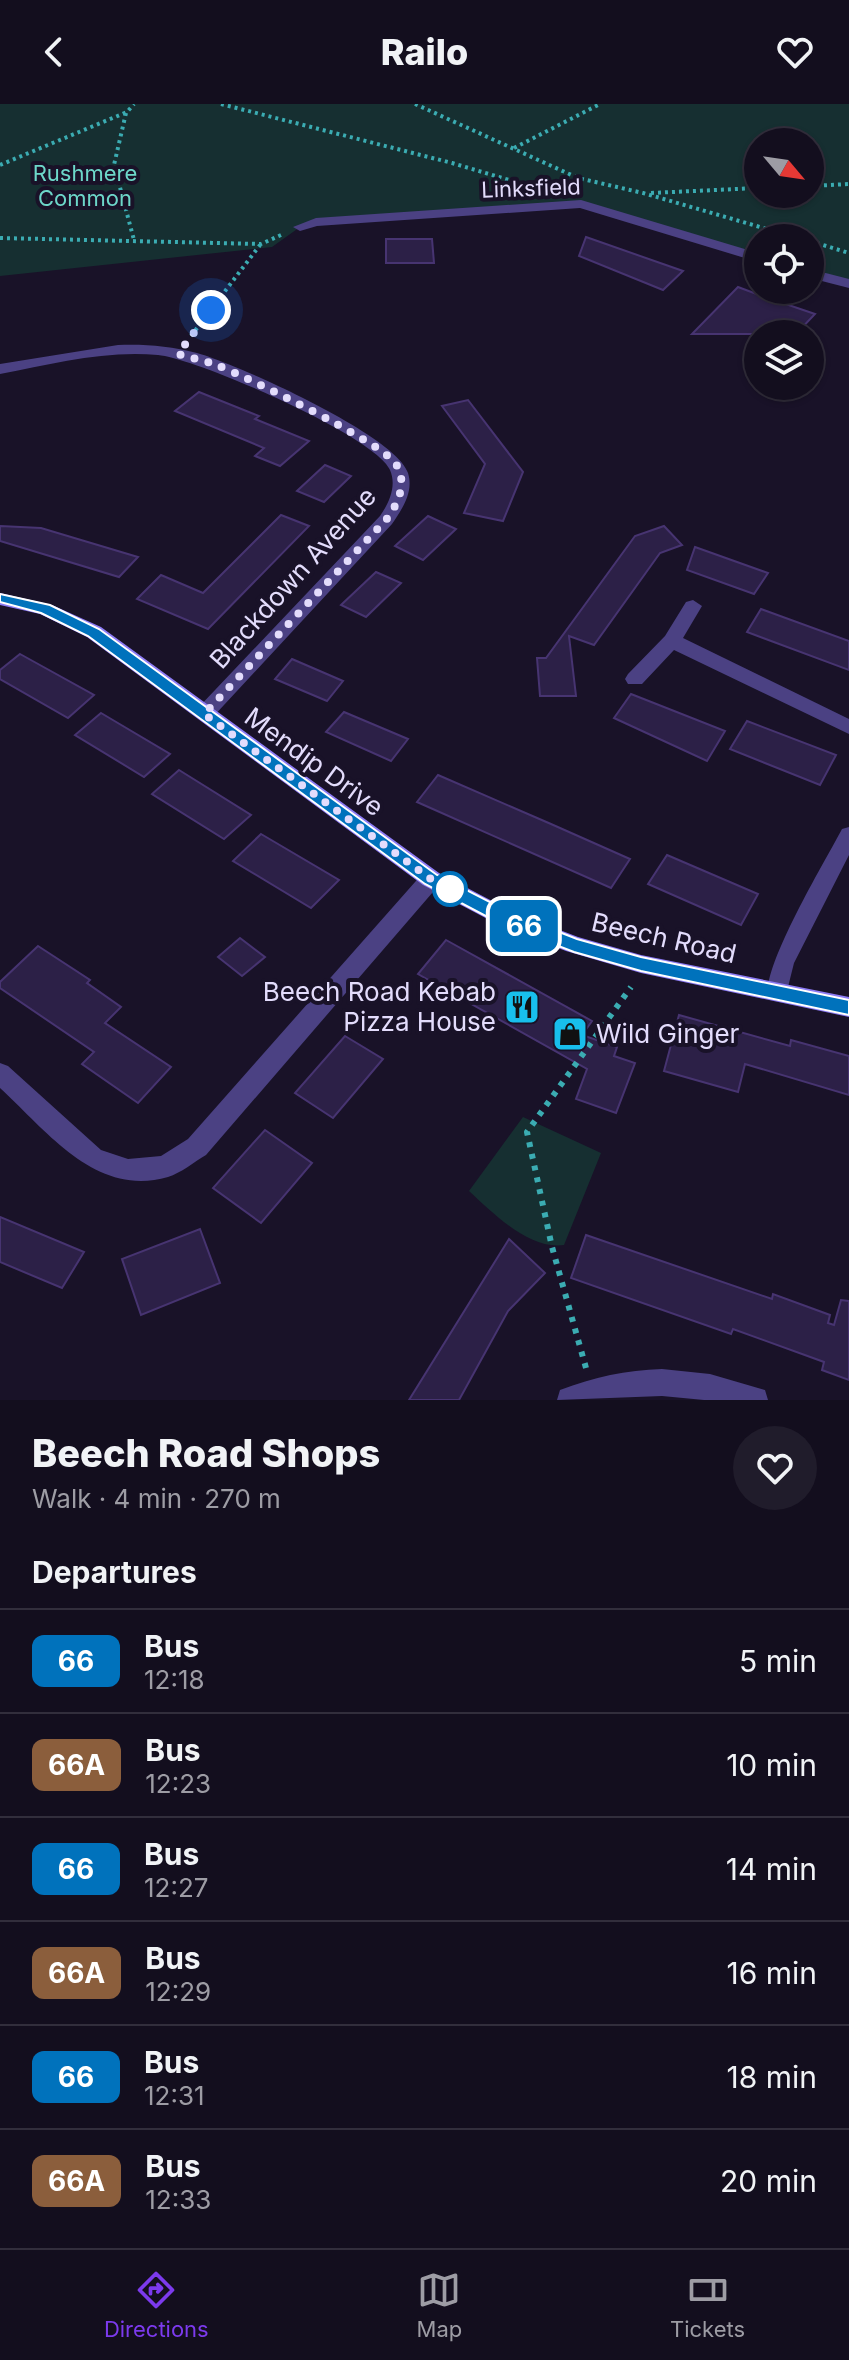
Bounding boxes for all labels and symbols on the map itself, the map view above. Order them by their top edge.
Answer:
north arrow [744,128,824,208]
park label: Rushmere Common [33,160,137,211]
street label: Linksfield [481,173,581,203]
your location [191,290,231,330]
street label: Blackdown Avenue [203,481,382,675]
street label: Mendip Drive [239,701,390,822]
unlabelled marker [433,872,467,906]
line badge: 66 [488,900,560,952]
street label: Beech Road [589,906,740,969]
place label: Beech Road Kebab Pizza House [263,976,496,1037]
restaurant icon: Beech Road Kebab Pizza House [503,988,541,1026]
shop icon: Wild Ginger [551,1015,589,1053]
place label: Wild Ginger [596,1018,740,1049]

